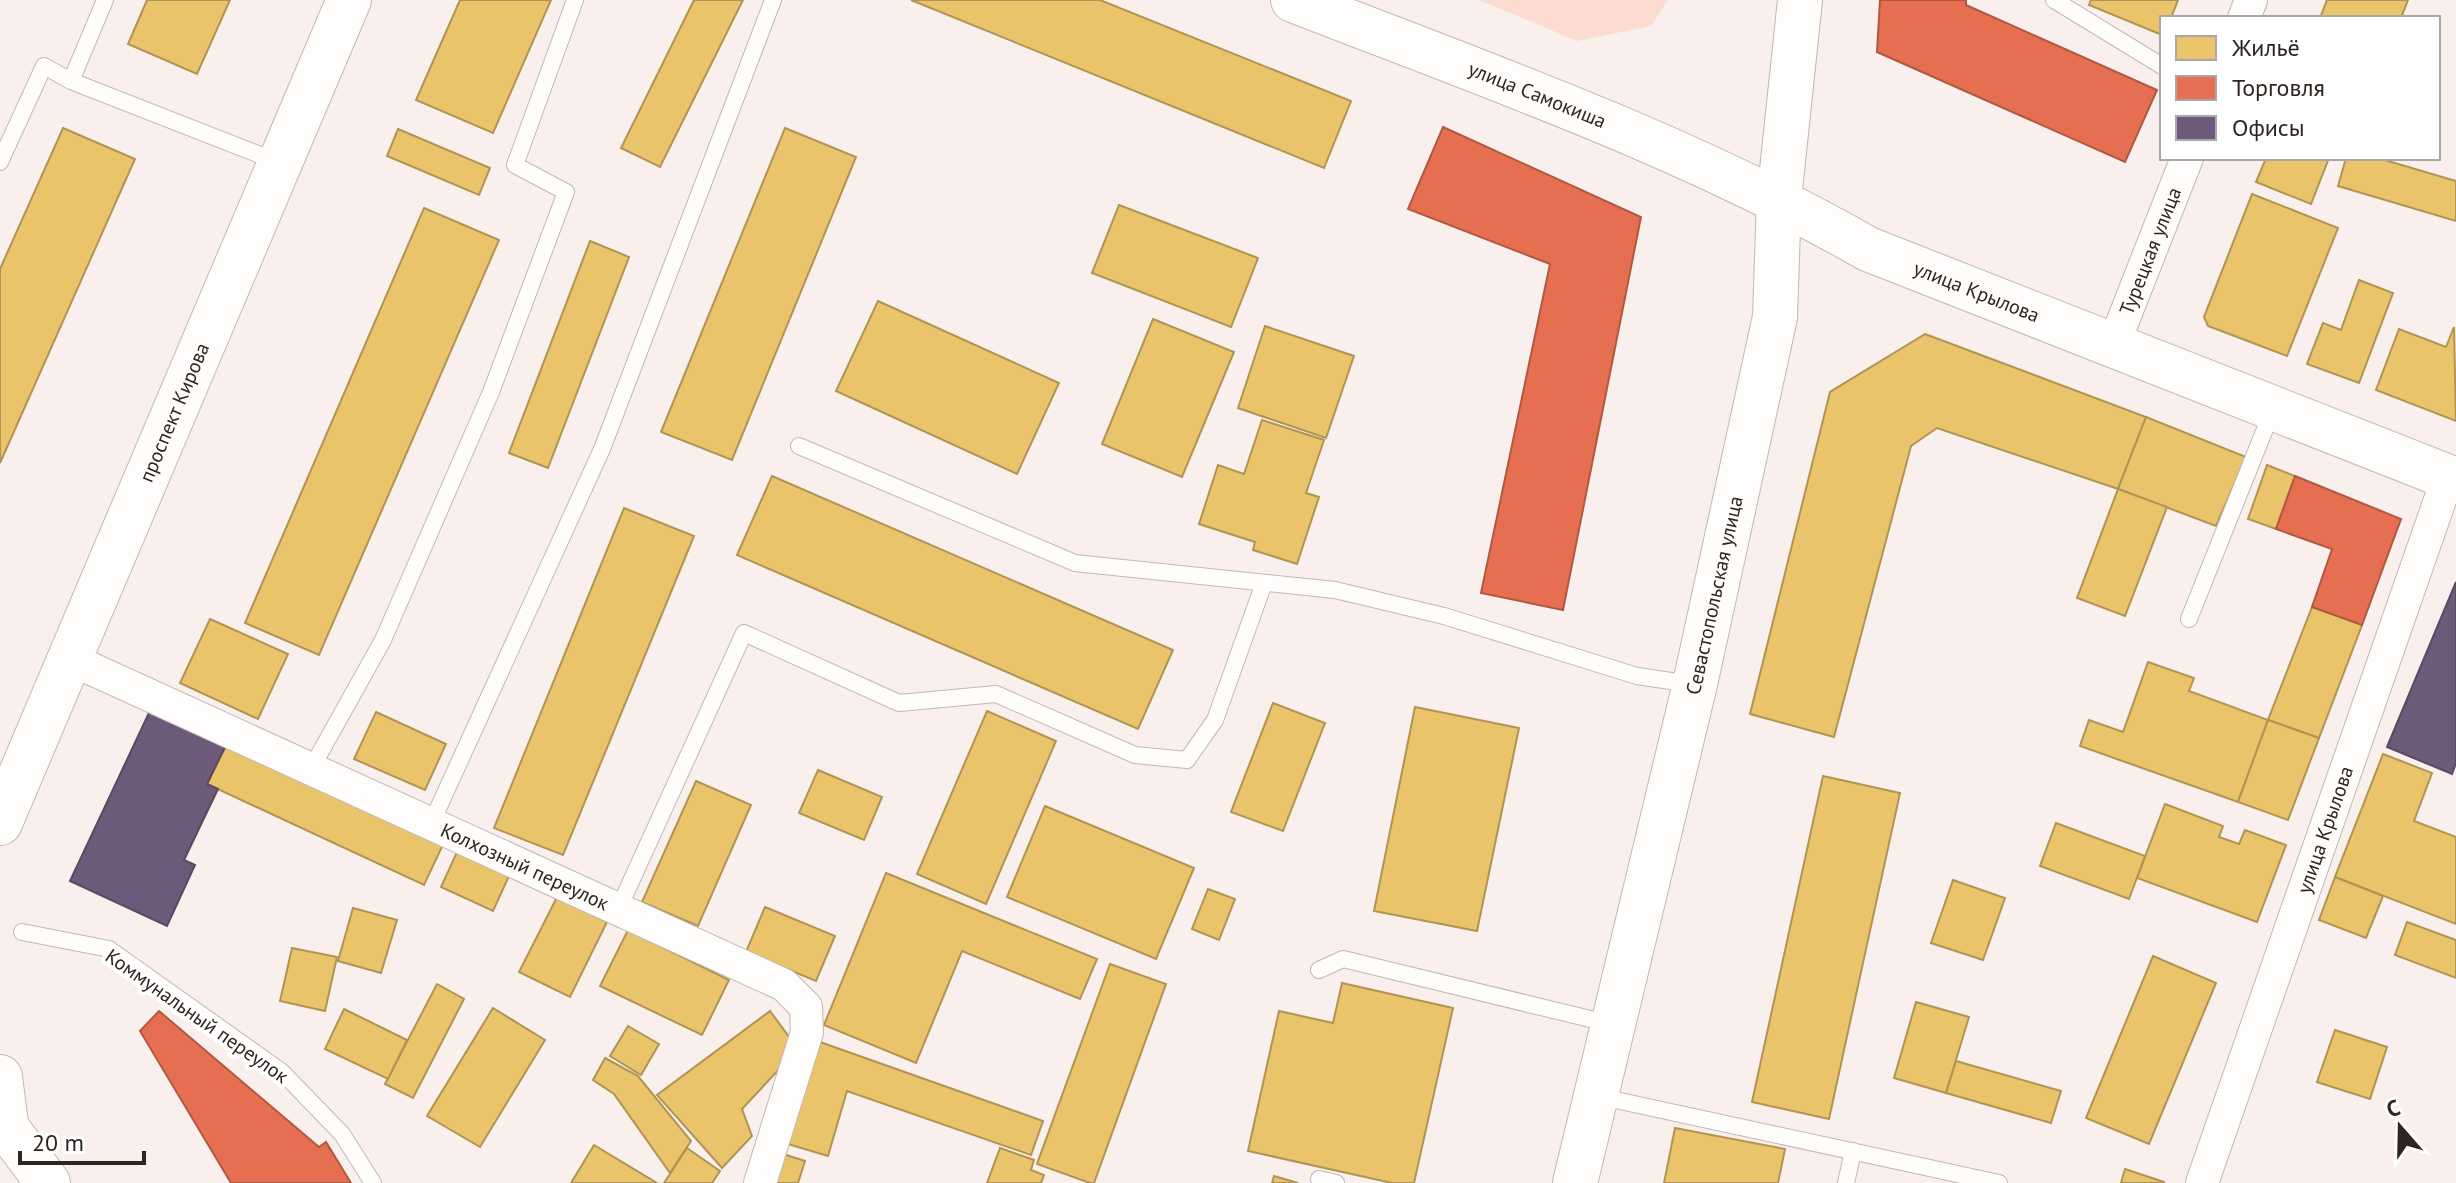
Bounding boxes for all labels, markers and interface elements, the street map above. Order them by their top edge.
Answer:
legend [2160,16,2440,160]
text: Жильё [2231,32,2300,63]
street label: улица Самокиша [1465,56,1610,134]
text: Торговля [2232,72,2325,103]
text: Офисы [2232,112,2305,143]
street label: Турецкая улица [2114,183,2187,319]
street label: улица Крылова [1910,255,2043,328]
street label: проспект Кирова [133,339,215,486]
street label: Севастопольская улица [1680,494,1749,697]
street label: улица Крылова [2291,763,2359,897]
street label: Колхозный переулок [437,817,614,917]
street label: Коммунальный переулок [100,943,294,1089]
north arrow [2360,1087,2440,1167]
text: С [2383,1093,2404,1123]
scale bar [20,1115,144,1165]
text: 20 m [32,1127,84,1158]

